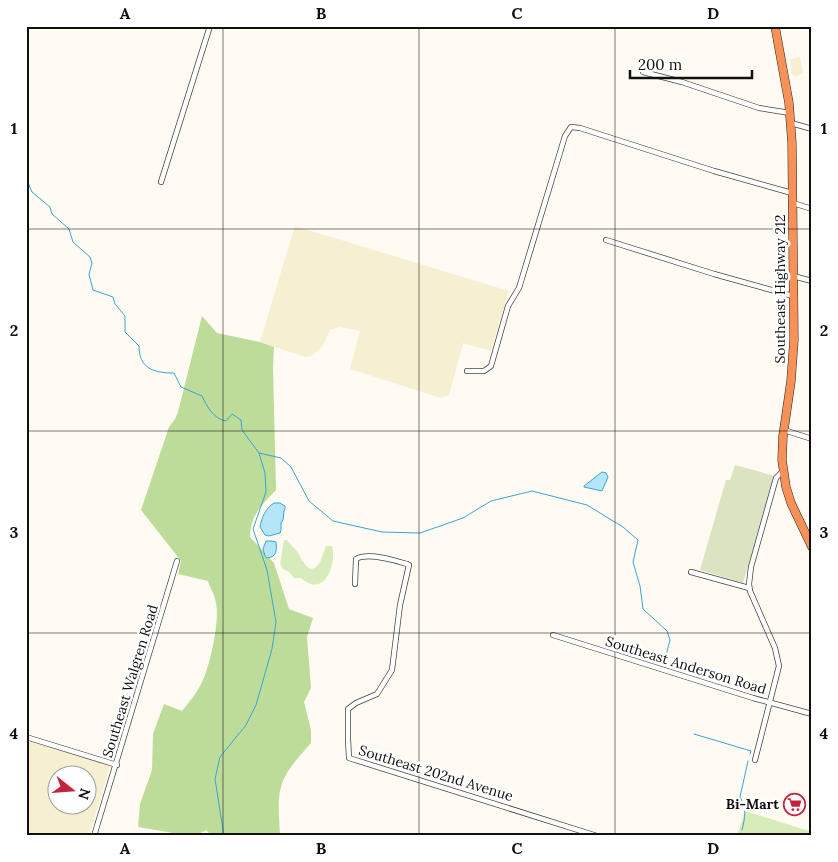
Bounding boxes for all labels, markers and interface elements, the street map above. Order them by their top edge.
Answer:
text: A [120,3,131,23]
text: B [316,3,327,23]
text: C [511,3,523,23]
text: D [707,3,719,23]
scale bar [630,48,753,80]
text: 200 m [638,55,682,74]
text: 1 [11,118,17,138]
text: 1 [821,118,827,138]
street label: Southeast Highway 212 [771,214,789,364]
text: 2 [10,320,18,340]
text: 2 [820,320,828,340]
text: 3 [10,522,19,542]
text: 3 [820,522,829,542]
street label: Southeast Walgren Road [98,602,162,760]
street label: Southeast Anderson Road [603,632,769,698]
text: 4 [10,723,19,743]
text: 4 [820,723,829,743]
street label: Southeast 202nd Avenue [357,741,516,805]
north arrow [48,764,98,814]
text: N [74,786,95,802]
supermarket icon: Bi-Mart [783,792,807,816]
place label: Bi-Mart [726,795,779,813]
text: A [120,838,131,858]
text: B [316,838,327,858]
text: C [511,838,523,858]
text: D [707,838,719,858]

